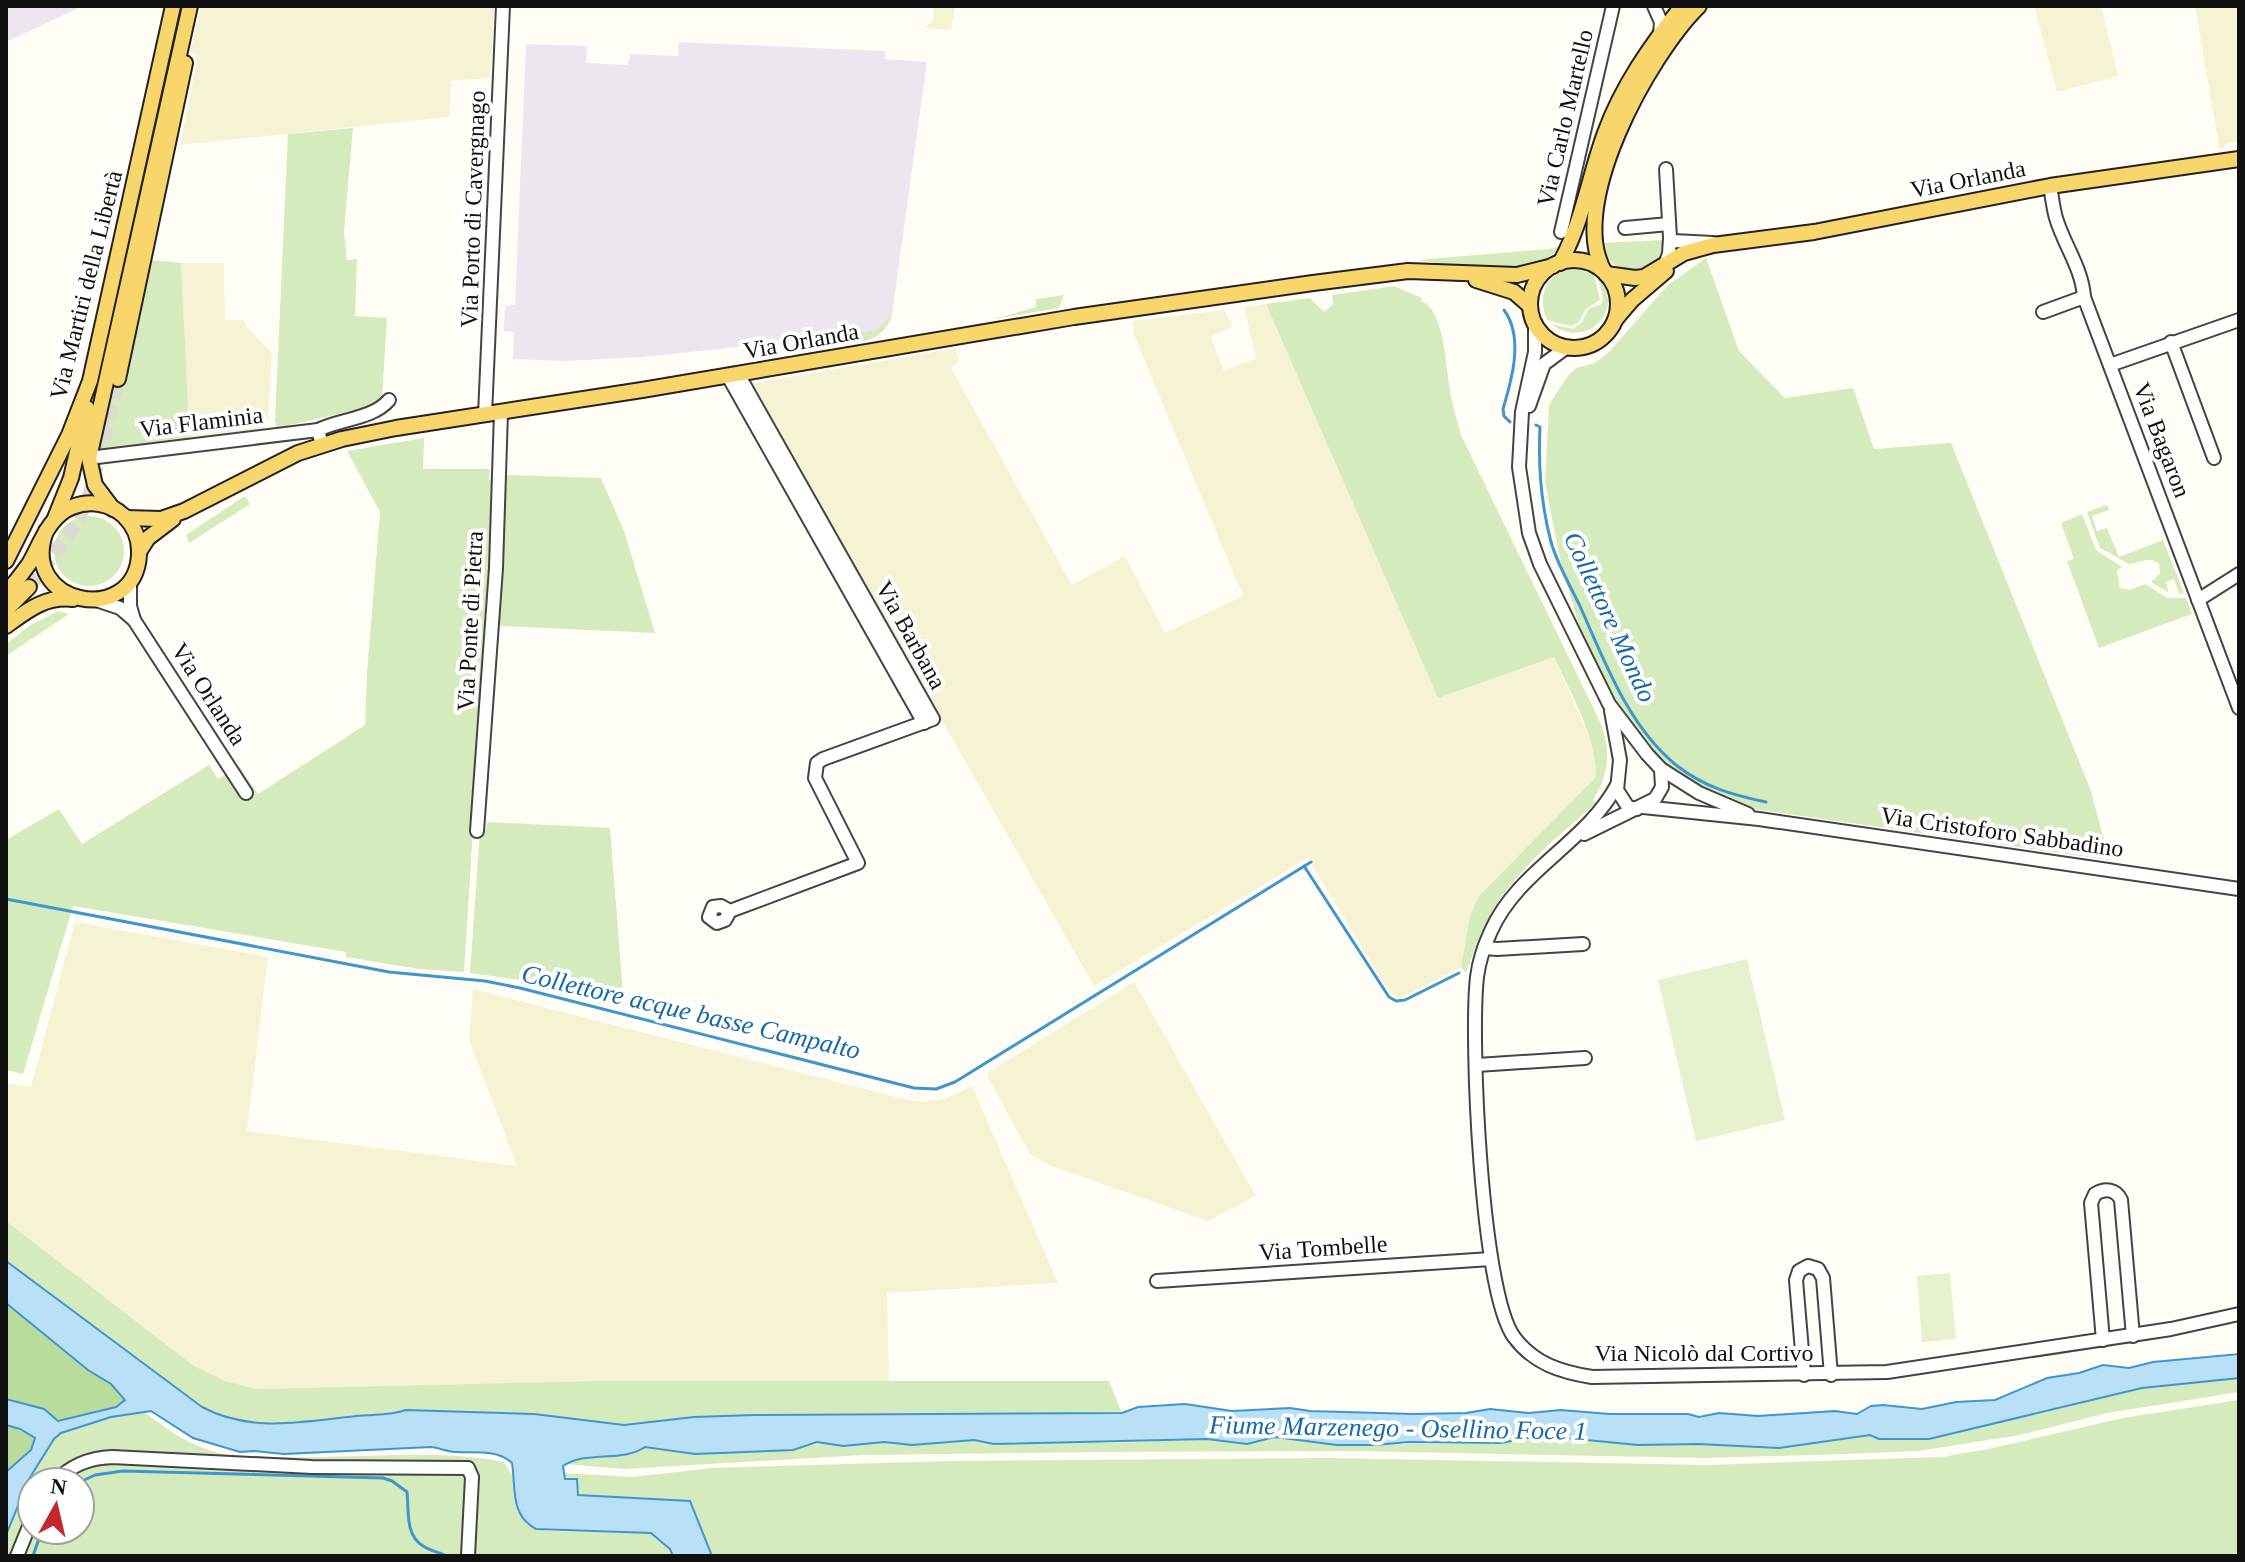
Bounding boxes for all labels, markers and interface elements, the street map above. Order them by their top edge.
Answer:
street label: Via Carlo Martello [1532,27,1598,209]
street label: Via Porto di Cavergnago [456,90,490,328]
street label: Via Orlanda [1908,155,2028,203]
street label: Via Martiri della Libertà [45,167,127,402]
street label: Via Orlanda [741,318,861,364]
street label: Via Bagaron [2128,379,2196,501]
street label: Via Flaminia [138,401,265,442]
water label: Collettore Mondo [1558,527,1662,707]
street label: Via Ponte di Pietra [452,530,488,712]
street label: Via Barbana [871,577,951,694]
street label: Via Orlanda [166,638,252,750]
street label: Via Cristoforo Sabbadino [1879,802,2125,862]
water label: Collettore acque basse Campalto [519,959,863,1065]
street label: Via Tombelle [1258,1231,1388,1265]
street label: Via Nicolò dal Cortivo [1594,1340,1814,1366]
water label: Fiume Marzenego - Osellino Foce 1 [1208,1410,1587,1446]
north arrow [16,1466,96,1546]
text: N [49,1473,68,1500]

